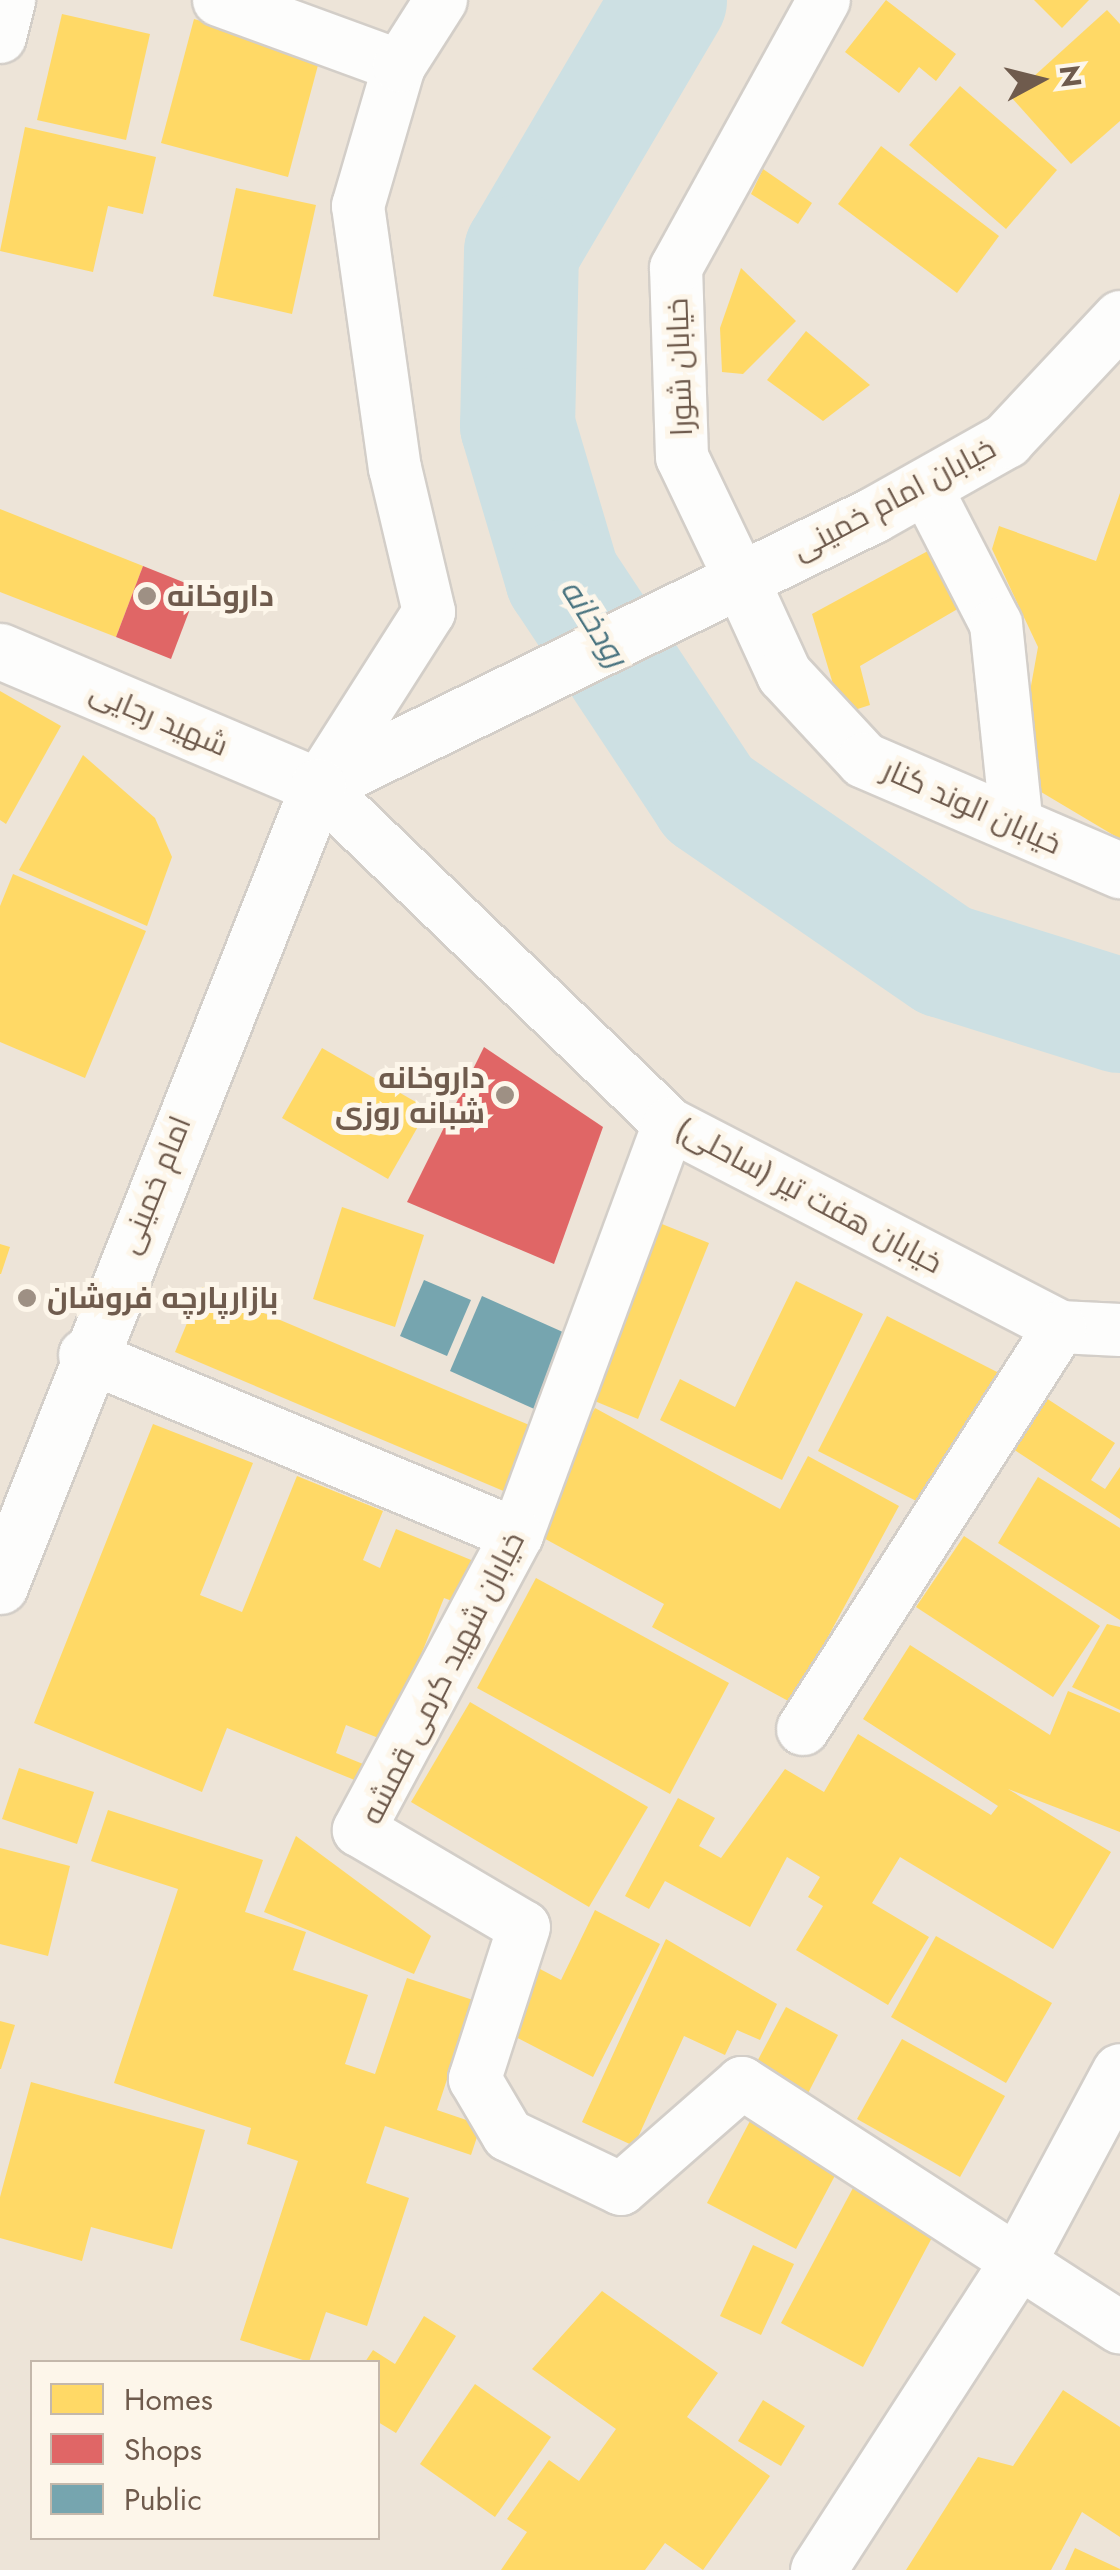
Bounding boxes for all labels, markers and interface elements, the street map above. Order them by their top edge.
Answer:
north arrow [990,30,1090,130]
text: N [1049,63,1092,90]
street label: خیابان شورا [660,297,700,437]
street label: خیابان امام خمینی [786,430,1002,568]
water label: رودخانه [552,572,636,674]
place label: داروخانه [167,578,274,614]
marker: داروخانه [136,585,158,607]
street label: شهید رجایی [85,674,233,764]
street label: خیابان الوند کنار [877,752,1067,862]
place label: داروخانه شبانه روزی [335,1060,485,1130]
marker: داروخانه شبانه روزی [494,1084,516,1106]
street label: امام خمینی [111,1111,199,1259]
street label: خیابان هفت تیر (ساحلی) [670,1111,948,1281]
place label: بازارپارچه فروشان [47,1280,278,1316]
marker: بازارپارچه فروشان [16,1287,38,1309]
street label: خیابان شهید کرمی قمشه [354,1526,532,1830]
legend [30,2360,380,2540]
text: Homes [124,2378,213,2421]
text: Shops [124,2428,202,2471]
text: Public [124,2478,202,2521]

